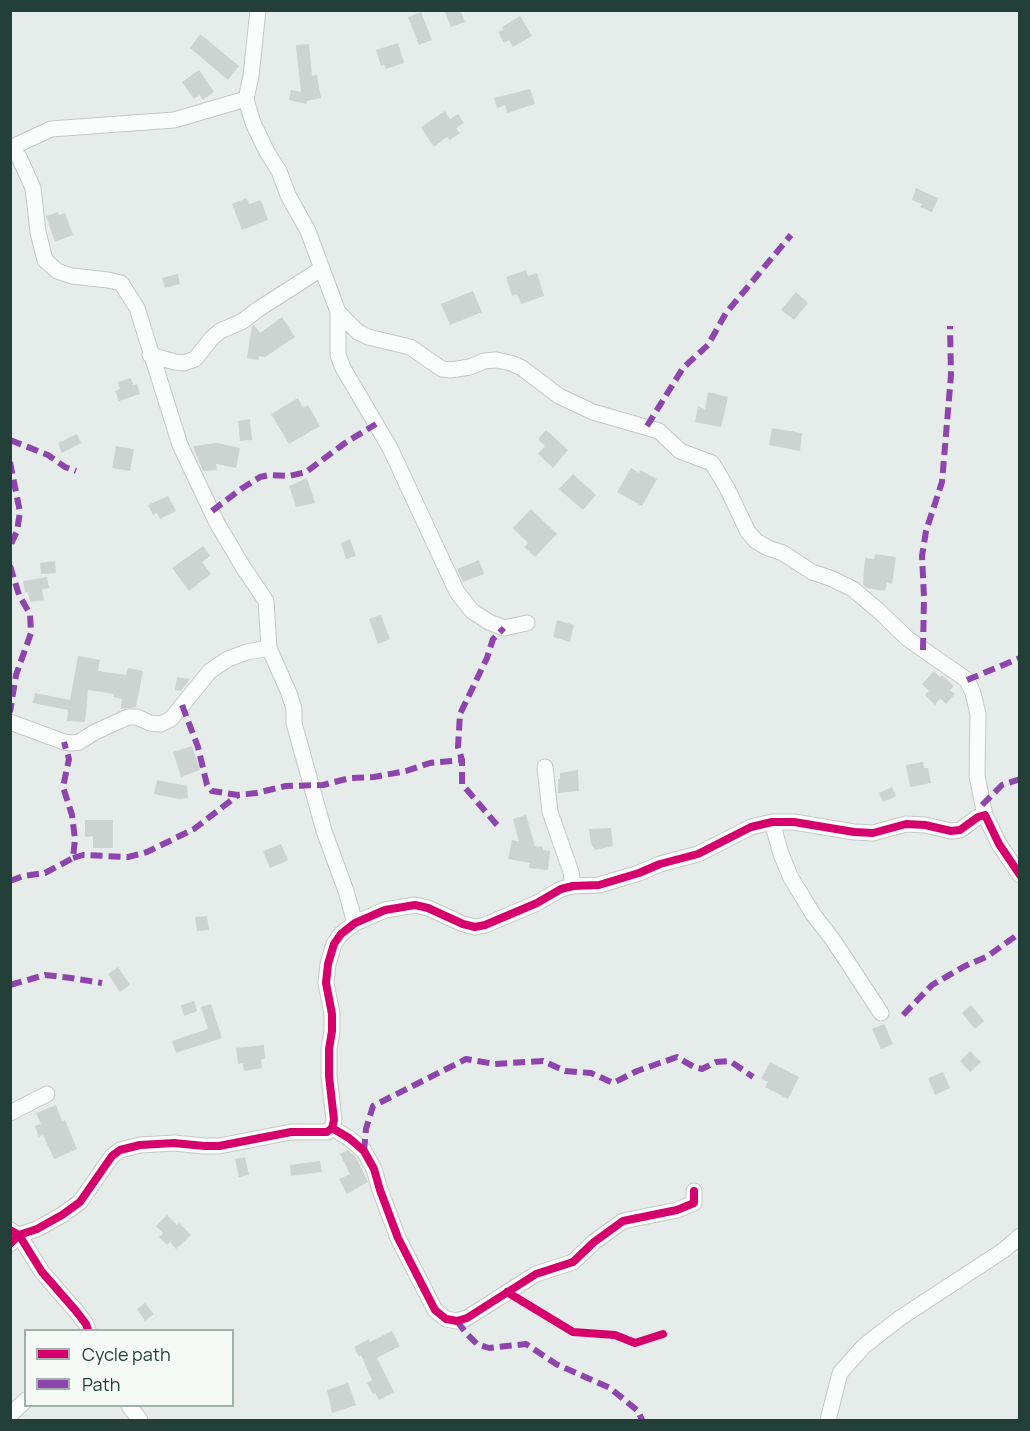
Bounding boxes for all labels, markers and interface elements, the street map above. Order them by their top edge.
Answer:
legend [24,1329,234,1407]
text: Cycle path [82,1342,171,1366]
text: Path [82,1372,120,1396]

